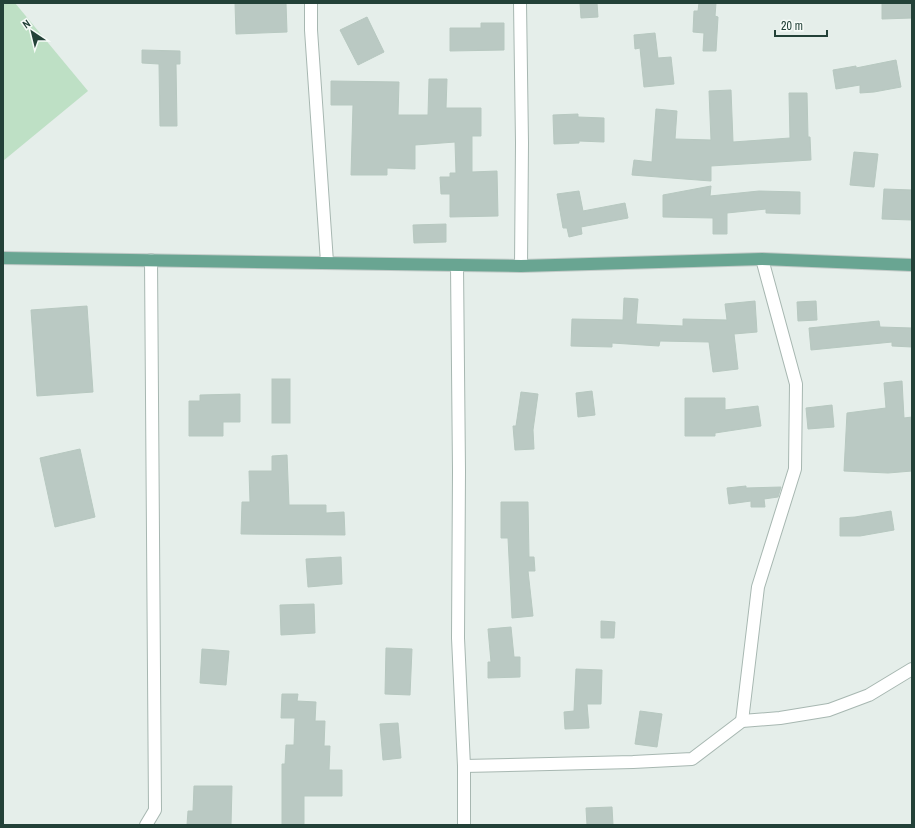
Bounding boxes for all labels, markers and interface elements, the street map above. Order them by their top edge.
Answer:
north arrow [12,12,52,52]
scale bar [775,12,827,38]
text: N [20,16,33,31]
text: 20 m [781,18,803,34]

